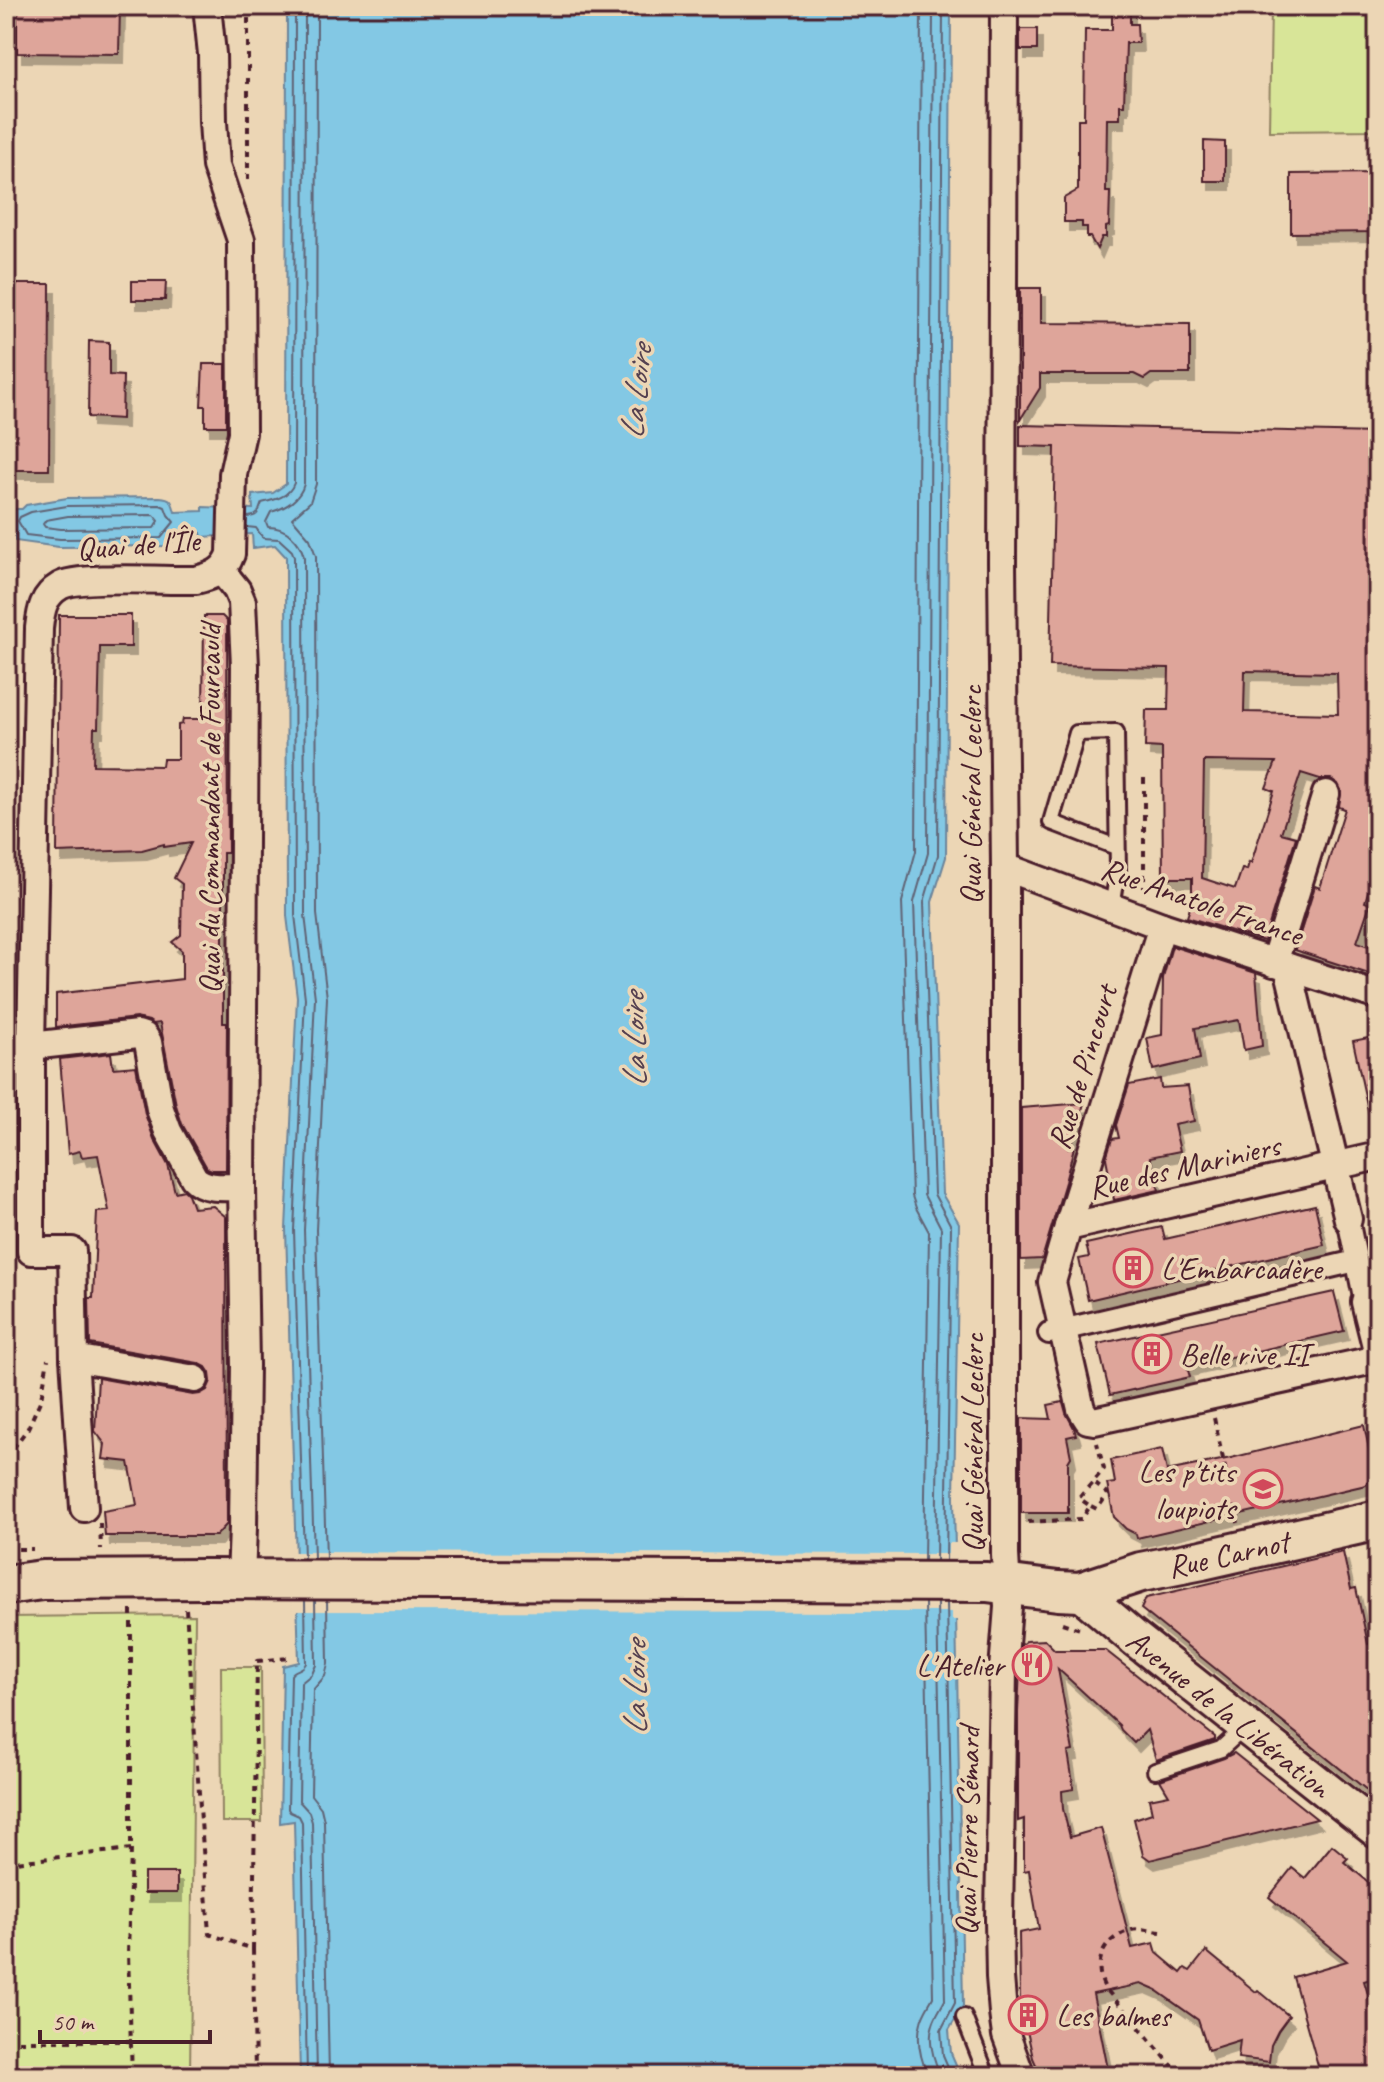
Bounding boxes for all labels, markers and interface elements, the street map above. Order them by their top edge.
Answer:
water label: La Loire [609,338,662,441]
street label: Quai de l'Île [75,520,203,569]
street label: Quai du Commandant de Fourcauld [189,620,230,994]
street label: Quai Général Leclerc [950,684,991,905]
street label: Rue Anatole France [1096,848,1310,956]
street label: Rue de Pincourt [1038,977,1128,1154]
water label: La Loire [611,988,656,1087]
street label: Rue des Mariniers [1084,1124,1287,1208]
building icon: L'Embarcadère [1112,1247,1154,1289]
place label: L'Embarcadère [1161,1248,1324,1289]
street label: Quai Général Leclerc [952,1332,993,1553]
building icon: Belle rive II [1131,1333,1173,1375]
place label: Belle rive II [1180,1334,1315,1375]
place label: Les p'tits loupiots [1138,1451,1238,1529]
school or university icon: Les p'tits loupiots [1242,1468,1284,1510]
street label: Rue Carnot [1164,1520,1297,1587]
street label: Avenue de la Libération [1118,1620,1341,1808]
water label: La Loire [613,1636,656,1735]
restaurant icon: L'Atelier [1011,1644,1053,1686]
place label: L'Atelier [916,1645,1006,1686]
street label: Quai Pierre Sémard [945,1722,990,1936]
scale bar [40,1994,210,2044]
building icon: Les balmes [1007,1994,1049,2036]
place label: Les balmes [1056,1995,1172,2036]
text: 50 m [52,2007,95,2037]

